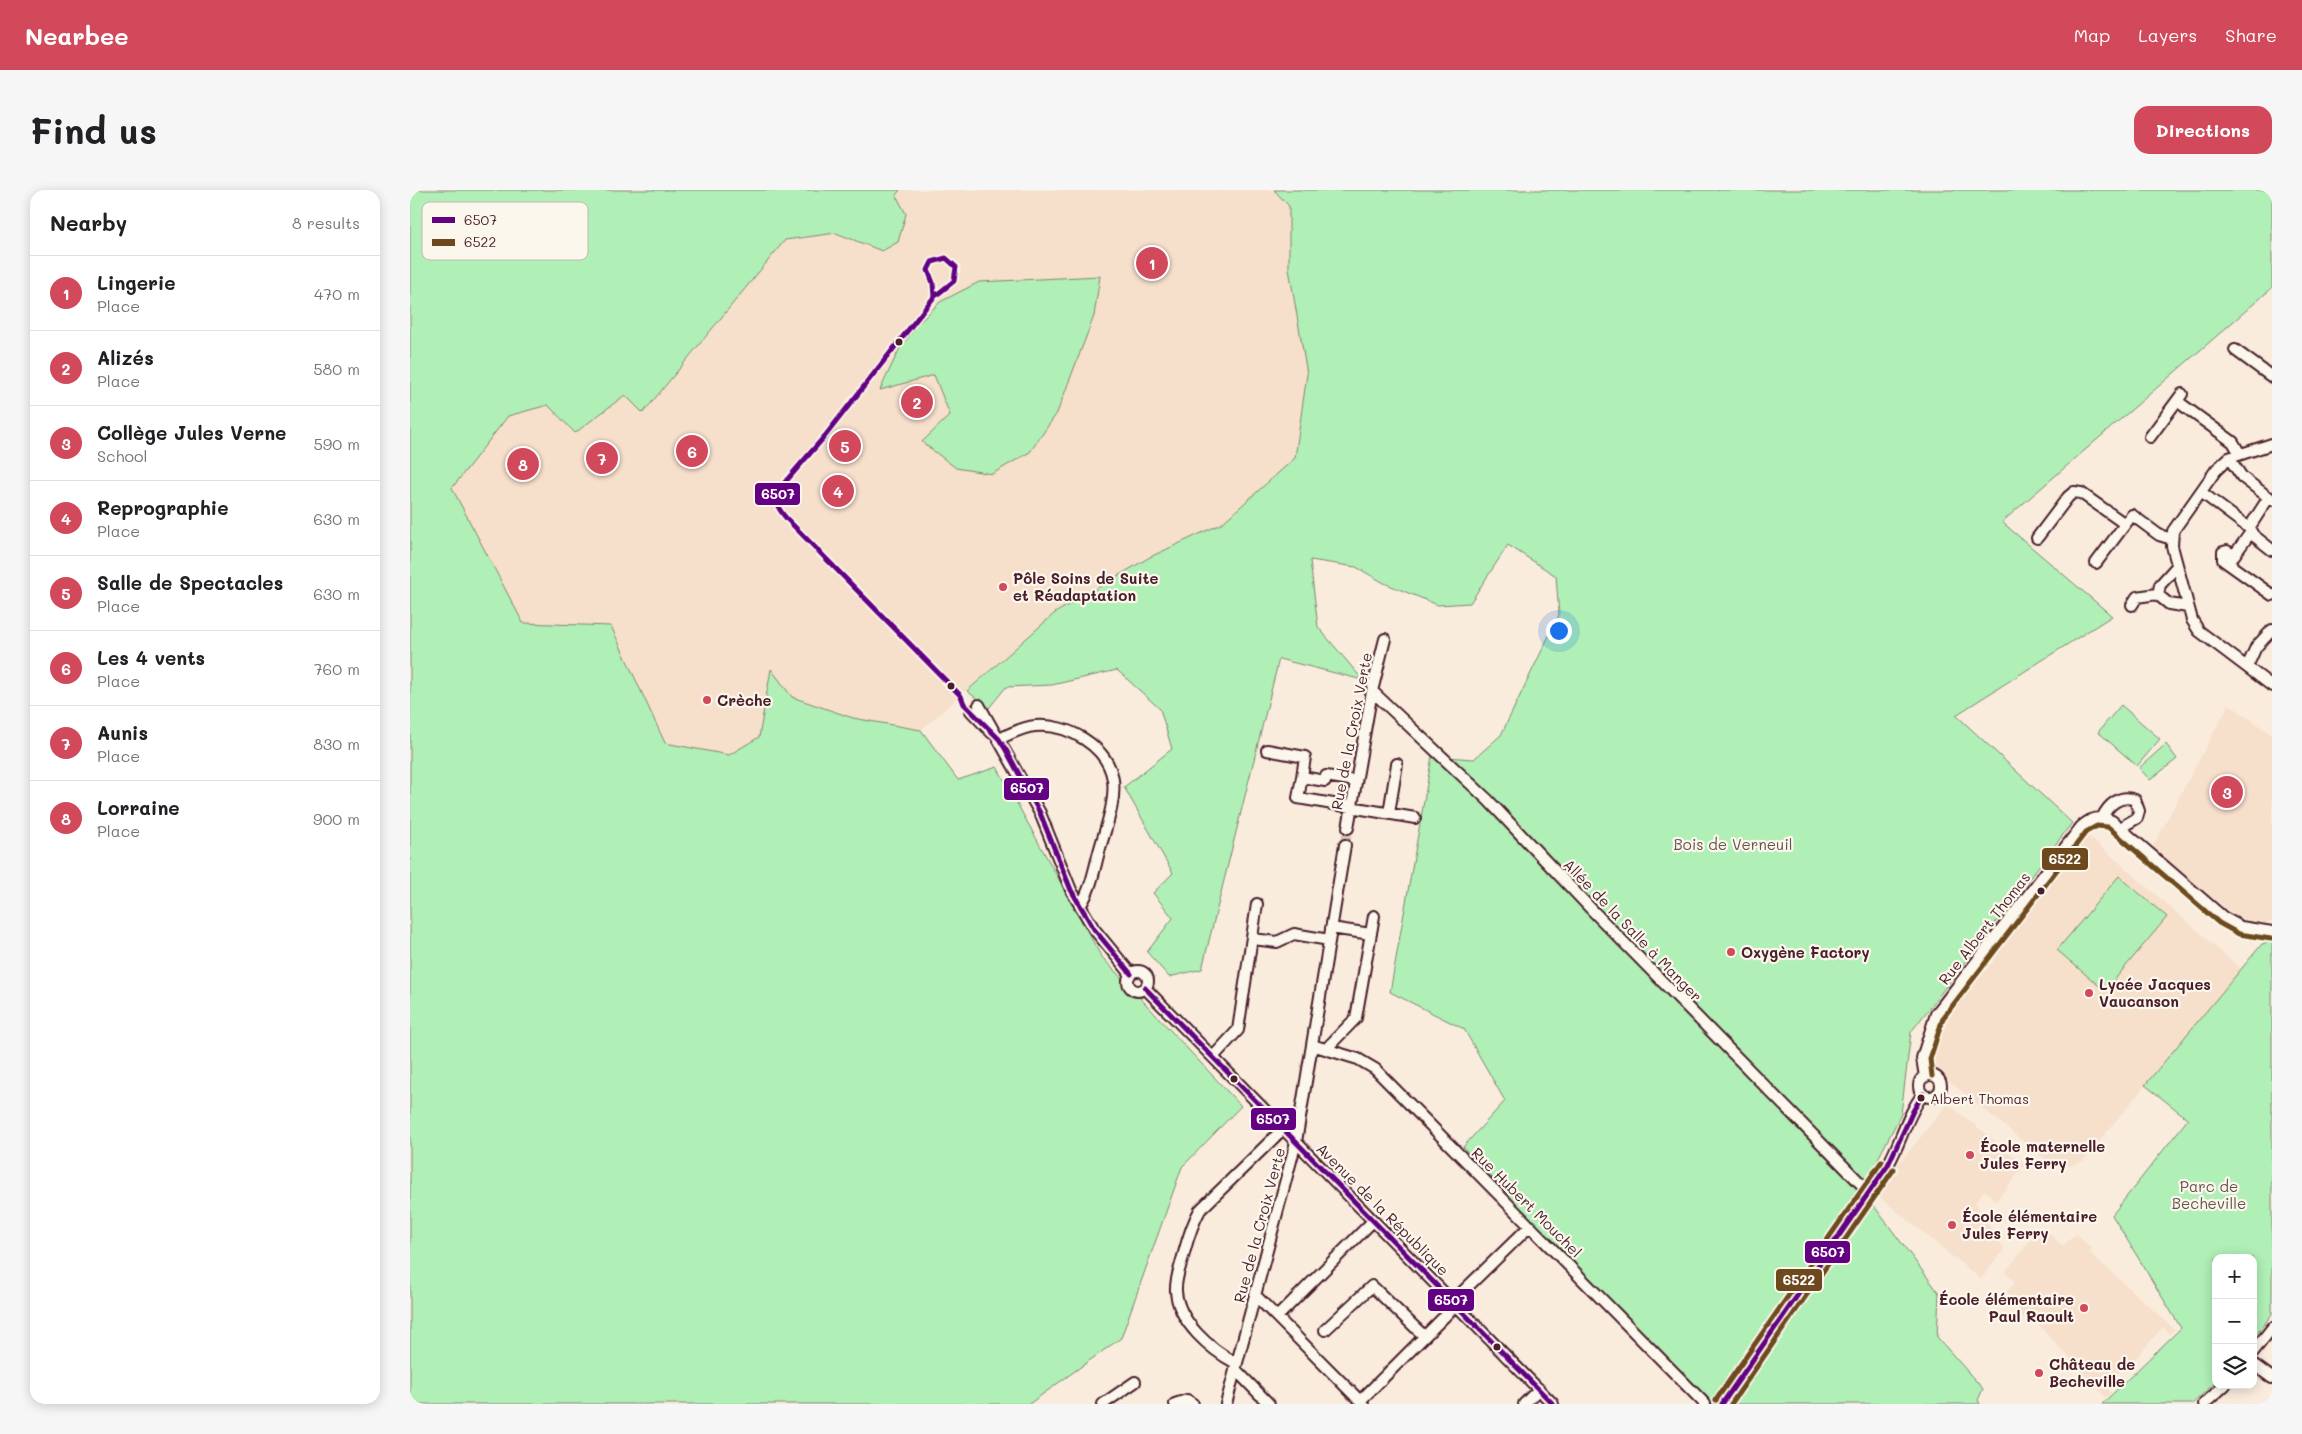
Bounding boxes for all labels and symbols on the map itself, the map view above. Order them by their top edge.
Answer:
legend [422,202,588,260]
text: 6507 [464,210,497,229]
text: 6522 [464,232,496,251]
pin: 1 [1136,244,1168,282]
unlabelled marker [894,337,904,347]
pin: 2 [901,383,933,421]
pin: 5 [829,427,861,465]
pin: 6 [676,432,708,470]
pin: 7 [586,439,618,477]
pin: 8 [507,445,539,483]
pin: 4 [822,472,854,510]
line badge: 6507 [754,482,801,506]
text: 6507 [761,484,795,503]
place label: Pôle Soins de Suite et Réadaptation [1013,568,1158,605]
marker: Pôle Soins de Suite et Réadaptation [997,581,1009,593]
your location [1546,618,1572,644]
street label: Rue de la Croix Verte [1326,651,1376,811]
unlabelled marker [946,681,956,691]
place label: Crèche [717,690,772,710]
marker: Crèche [701,694,713,706]
pin: 3 [2211,773,2243,811]
line badge: 6507 [1003,777,1050,801]
text: 6507 [1010,778,1044,797]
park label: Bois de Verneuil [1673,834,1793,854]
line badge: 6522 [2041,847,2089,871]
text: 6522 [2049,849,2081,868]
street label: Allée de la Salle à Manger [1559,854,1707,1006]
street label: Rue Albert Thomas [1934,867,2034,989]
unlabelled marker [2036,886,2046,896]
place label: Oxygène Factory [1741,942,1870,962]
marker: Oxygène Factory [1725,946,1737,958]
place label: Lycée Jacques Vaucanson [2099,974,2211,1011]
marker: Lycée Jacques Vaucanson [2083,987,2095,999]
unlabelled marker [1229,1074,1239,1084]
place label: Albert Thomas [1930,1089,2029,1108]
marker: Albert Thomas [1916,1093,1926,1103]
line badge: 6507 [1250,1107,1297,1131]
text: 6507 [1256,1109,1290,1128]
place label: École maternelle Jules Ferry [1980,1136,2105,1173]
street label: Avenue de la République [1312,1138,1454,1280]
street label: Rue Hubert Mouchel [1468,1143,1586,1261]
street label: Rue de la Croix Verte [1229,1145,1289,1305]
marker: École maternelle Jules Ferry [1964,1149,1976,1161]
park label: Parc de Becheville [2172,1176,2246,1213]
place label: École élémentaire Jules Ferry [1962,1206,2097,1243]
marker: École élémentaire Jules Ferry [1946,1219,1958,1231]
line badge: 6507 [1804,1240,1851,1264]
text: 6507 [1811,1242,1845,1261]
line badge: 6522 [1775,1268,1823,1292]
text: 6522 [1783,1270,1815,1289]
line badge: 6507 [1427,1288,1475,1312]
place label: École élémentaire Paul Raoult [1939,1289,2074,1326]
text: 6507 [1434,1290,1468,1309]
marker: École élémentaire Paul Raoult [2078,1302,2090,1314]
unlabelled marker [1492,1342,1502,1352]
place label: Château de Becheville [2049,1354,2135,1391]
marker: Château de Becheville [2033,1367,2045,1379]

